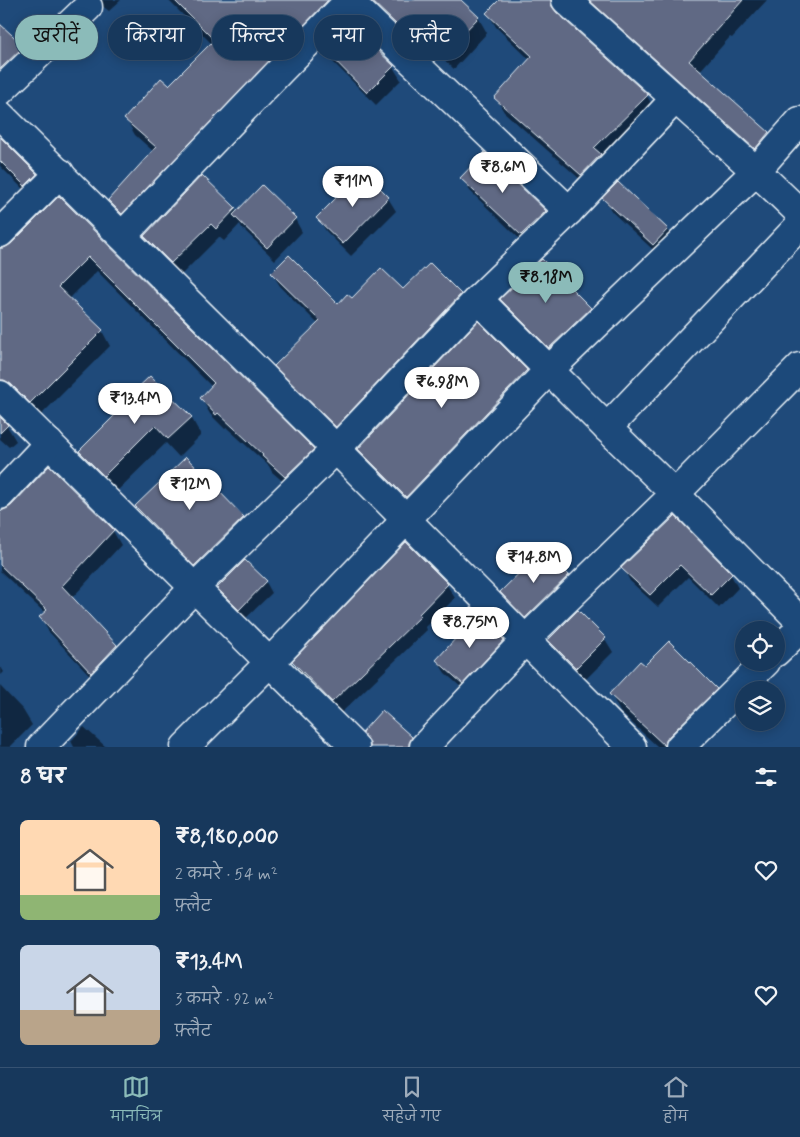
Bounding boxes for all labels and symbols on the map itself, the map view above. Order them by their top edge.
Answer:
pin: ₹8.6M [468,152,538,194]
pin: ₹11M [323,166,383,208]
pin: ₹8.18M [505,262,587,304]
pin: ₹6.98M [401,366,483,409]
pin: ₹13.4M [94,382,176,425]
pin: ₹12M [160,468,220,511]
pin: ₹14.8M [493,542,575,584]
pin: ₹8.75M [429,606,511,649]

